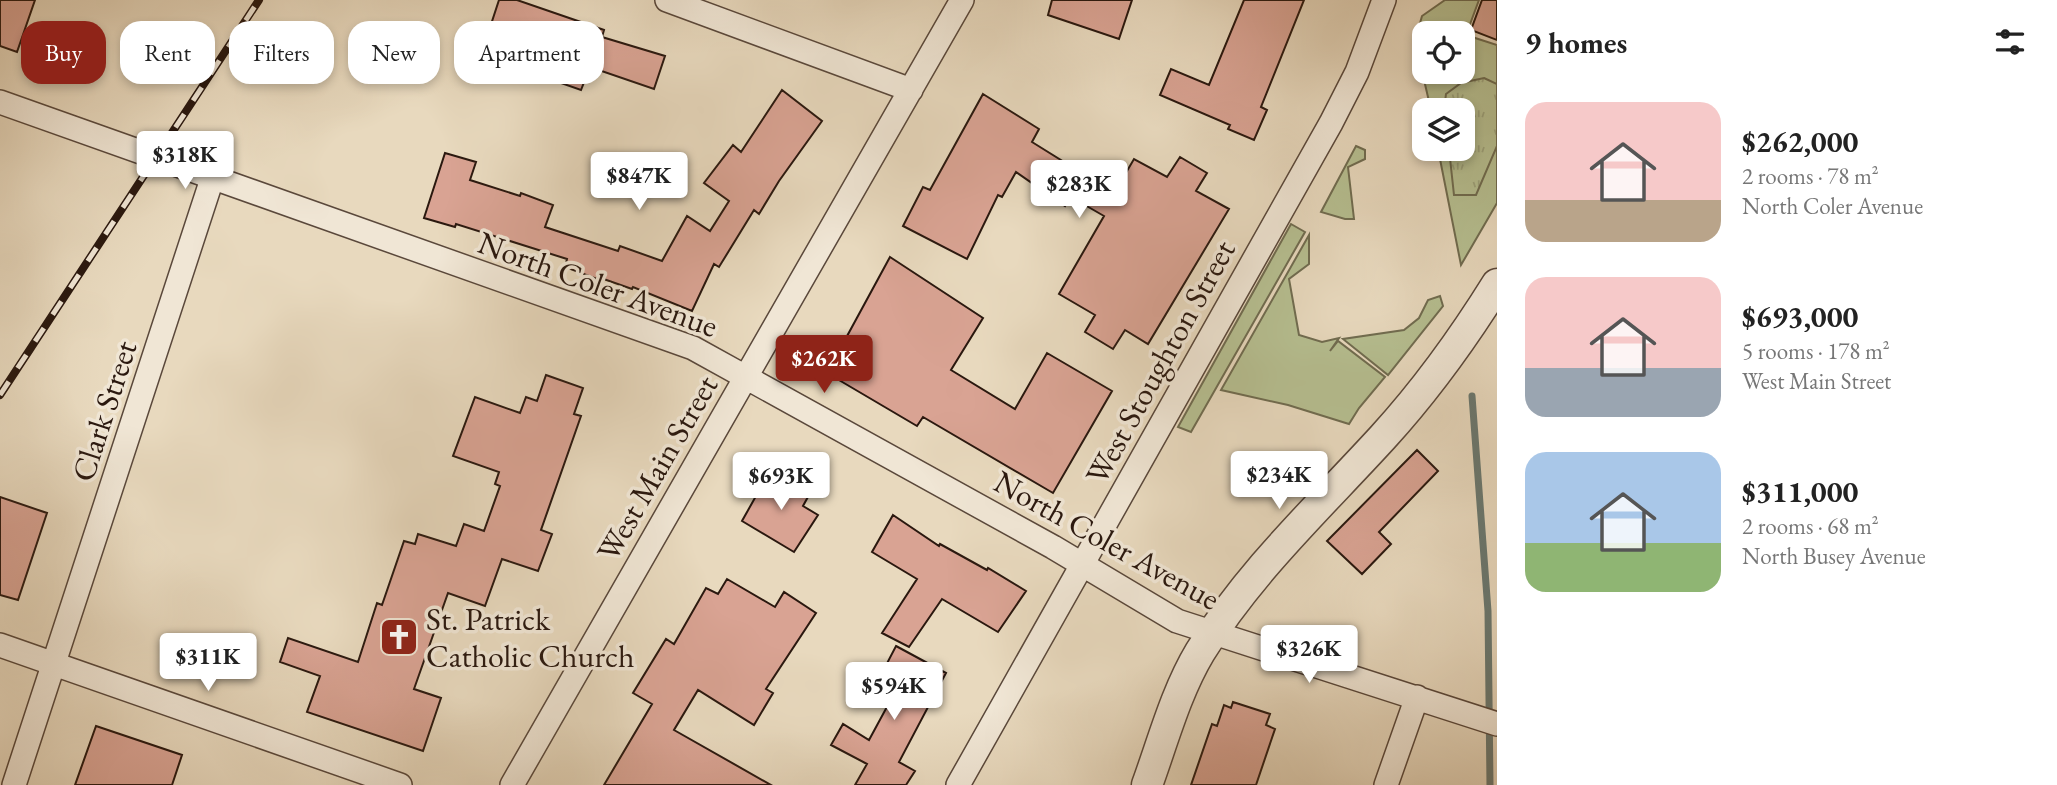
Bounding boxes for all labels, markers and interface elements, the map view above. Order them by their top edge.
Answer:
chip: Buy [21,21,106,84]
chip: Rent [120,21,215,84]
chip: Filters [229,21,334,84]
chip: New [348,21,440,84]
chip: Apartment [454,21,604,84]
map controls [1412,21,1475,161]
button: locate [1412,21,1475,84]
text: 9 homes [1525,23,1627,62]
icon: filters [1991,23,2029,61]
button: layers [1412,98,1475,161]
text: $262,000 [1742,122,1858,161]
icon: home [1581,130,1665,214]
pin: $318K [136,132,234,191]
text: $318K [153,139,217,169]
pin: $847K [590,152,688,212]
text: $847K [607,160,671,190]
pin: $283K [1030,160,1128,220]
text: 2 rooms · 78 m² [1742,161,1879,191]
text: $283K [1047,168,1111,198]
text: North Coler Avenue [1742,191,1923,221]
street label: North Coler Avenue [472,221,724,347]
street label: West Stoughton Street [1075,232,1245,492]
text: $693,000 [1742,297,1858,336]
icon: home [1581,305,1665,389]
street label: Clark Street [62,335,146,487]
pin: $262K [775,336,873,395]
text: 5 rooms · 178 m² [1742,336,1890,366]
text: $262K [792,343,856,373]
text: West Main Street [1742,366,1891,396]
street label: West Main Street [587,368,727,568]
pin: $693K [732,452,830,512]
pin: $234K [1230,452,1328,511]
text: $234K [1247,459,1311,489]
text: $693K [749,460,813,490]
street label: North Coler Avenue [987,461,1227,619]
text: $311,000 [1742,472,1858,511]
icon: home [1581,480,1665,564]
text: 2 rooms · 68 m² [1742,511,1879,541]
text: North Busey Avenue [1742,541,1926,571]
place label: St. Patrick Catholic Church [426,598,635,677]
church icon: St. Patrick Catholic Church [378,616,420,658]
pin: $326K [1260,626,1358,685]
text: $326K [1277,633,1341,663]
pin: $311K [159,634,257,693]
text: $311K [176,641,240,671]
pin: $594K [845,662,943,722]
text: $594K [862,670,926,700]

